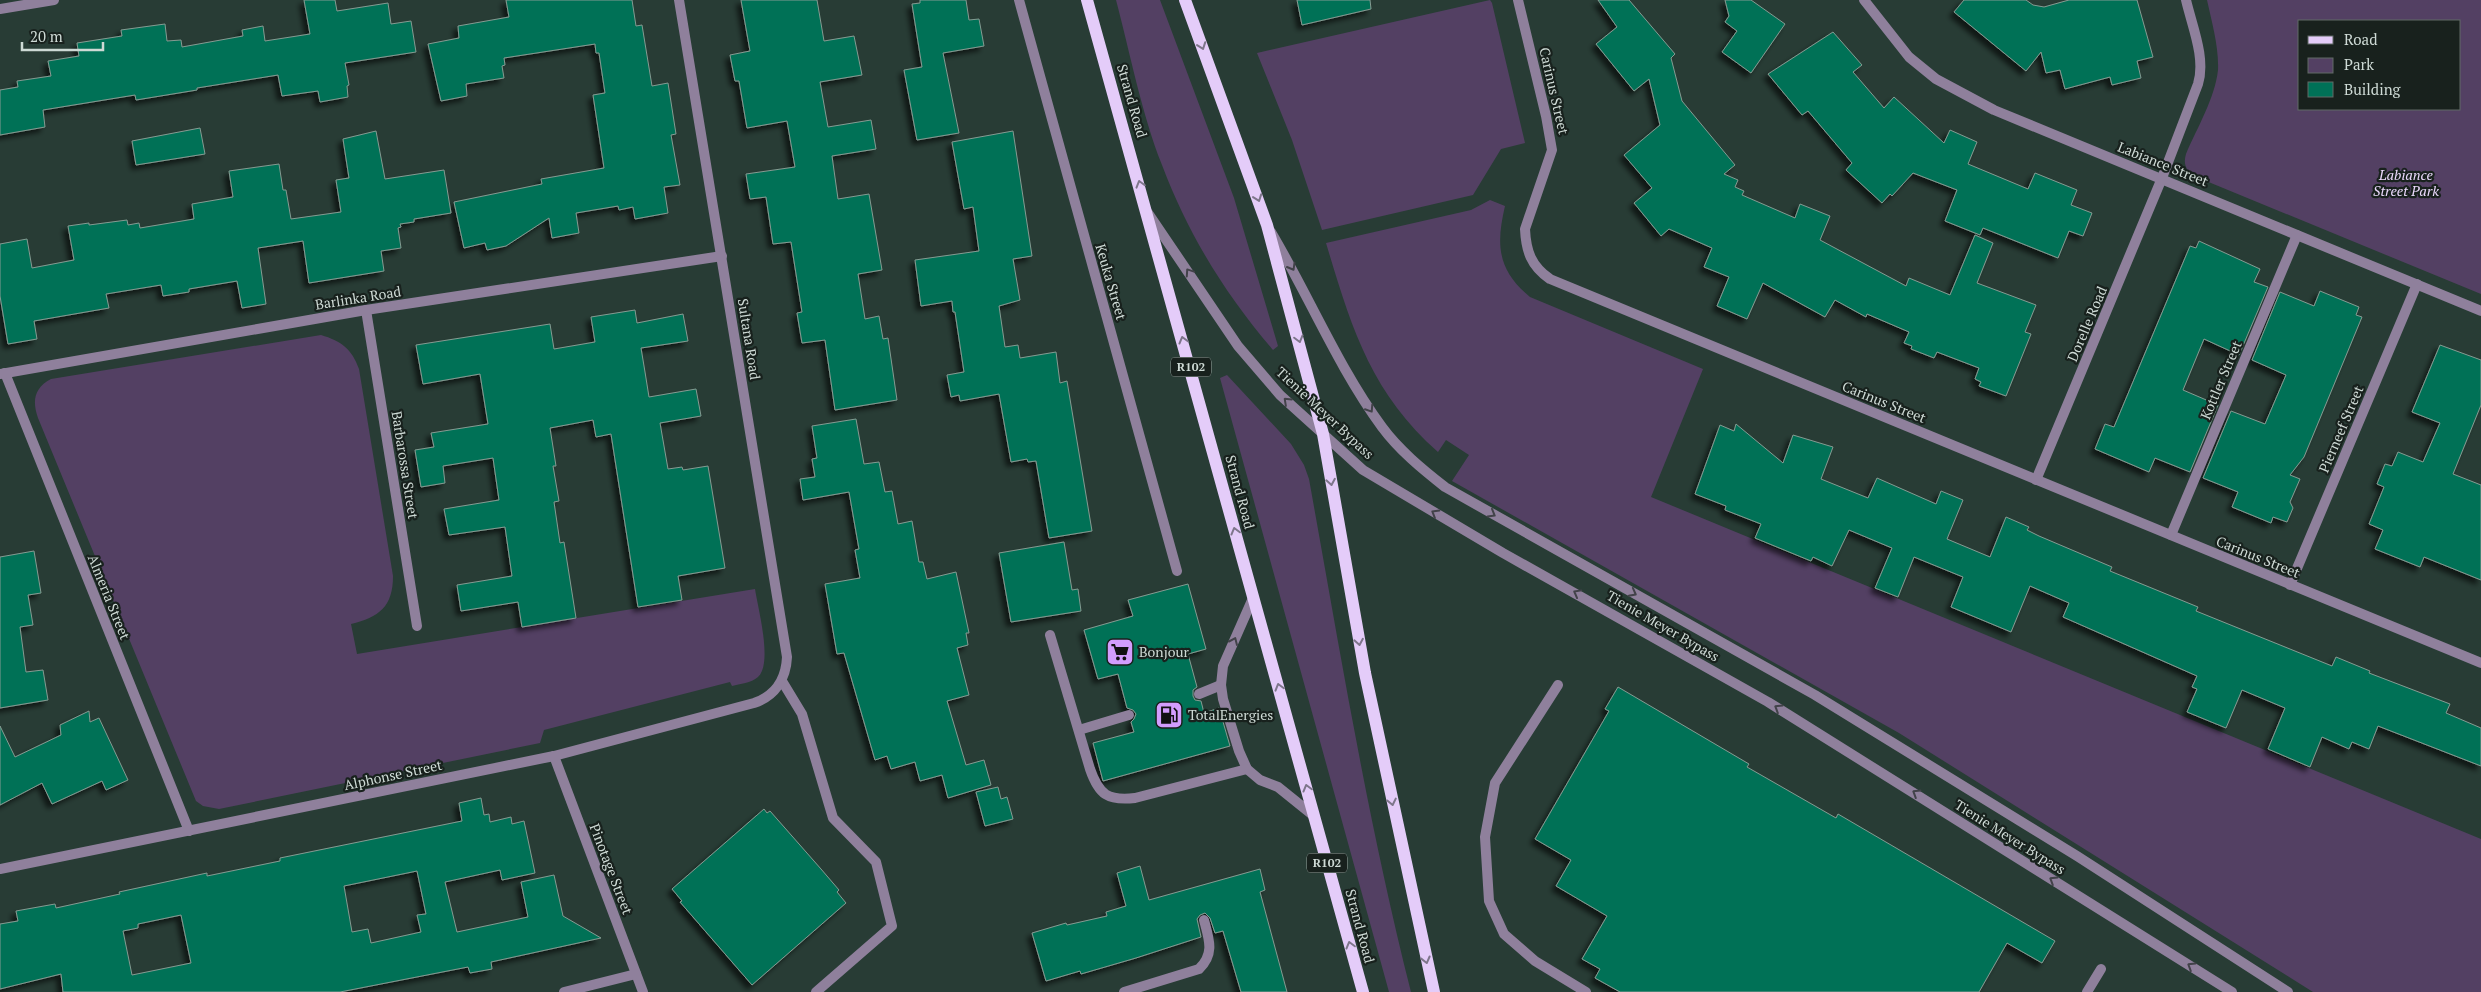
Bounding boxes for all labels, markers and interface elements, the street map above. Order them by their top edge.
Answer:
scale bar [22,20,104,52]
legend [2298,20,2461,110]
text: 20 m [30,26,63,46]
text: Road [2344,29,2377,49]
one-way arrow [1196,41,1206,50]
street label: Carinus Street [1535,45,1574,137]
text: Park [2344,54,2374,74]
street label: Strand Road [1113,62,1152,140]
text: Building [2344,79,2402,99]
street label: Labiance Street [2115,137,2212,191]
park label: Labiance Street Park [2373,165,2439,200]
one-way arrow [1135,180,1145,188]
one-way arrow [1252,194,1262,202]
street label: Keuka Street [1092,242,1132,323]
one-way arrow [1285,261,1295,270]
one-way arrow [1186,268,1196,277]
street label: Barlinka Road [314,281,402,314]
street label: Dorelle Road [2062,283,2111,364]
street label: Sultana Road [734,297,765,381]
one-way arrow [1293,335,1303,343]
one-way arrow [1179,337,1189,345]
street label: Kottler Street [2195,337,2246,422]
road number: R102 [1171,358,1211,377]
street label: Tienie Meyer Bypass [1272,362,1378,463]
street label: Carinus Street [1839,376,1930,427]
street label: Pierneef Street [2314,382,2368,475]
one-way arrow [1284,398,1293,407]
one-way arrow [1364,403,1374,412]
street label: Barbarossa Street [388,410,424,521]
street label: Strand Road [1221,453,1260,531]
one-way arrow [1326,478,1336,487]
one-way arrow [1486,507,1495,517]
one-way arrow [1432,509,1441,519]
one-way arrow [1230,527,1241,535]
street label: Carinus Street [2213,531,2304,582]
street label: Almeria Street [84,551,135,643]
street label: Tienie Meyer Bypass [1603,586,1723,666]
one-way arrow [1628,587,1637,597]
one-way arrow [1573,589,1582,599]
supermarket icon: Bonjour [1105,637,1135,667]
one-way arrow [1228,637,1239,646]
one-way arrow [1354,638,1364,647]
place label: Bonjour [1139,642,1189,661]
one-way arrow [1275,684,1285,692]
fuel station icon: TotalEnergies [1154,700,1184,730]
one-way arrow [1774,704,1783,714]
place label: TotalEnergies [1188,705,1273,724]
street label: Alphonse Street [342,755,444,794]
one-way arrow [1302,784,1313,793]
one-way arrow [1912,790,1921,800]
street label: Tienie Meyer Bypass [1951,795,2069,878]
one-way arrow [1386,797,1397,806]
street label: Pinotage Street [585,821,638,918]
road number: R102 [1307,854,1347,872]
one-way arrow [2049,877,2058,887]
street label: Strand Road [1341,887,1380,965]
one-way arrow [1345,941,1356,949]
one-way arrow [1420,956,1431,965]
one-way arrow [2187,963,2196,973]

